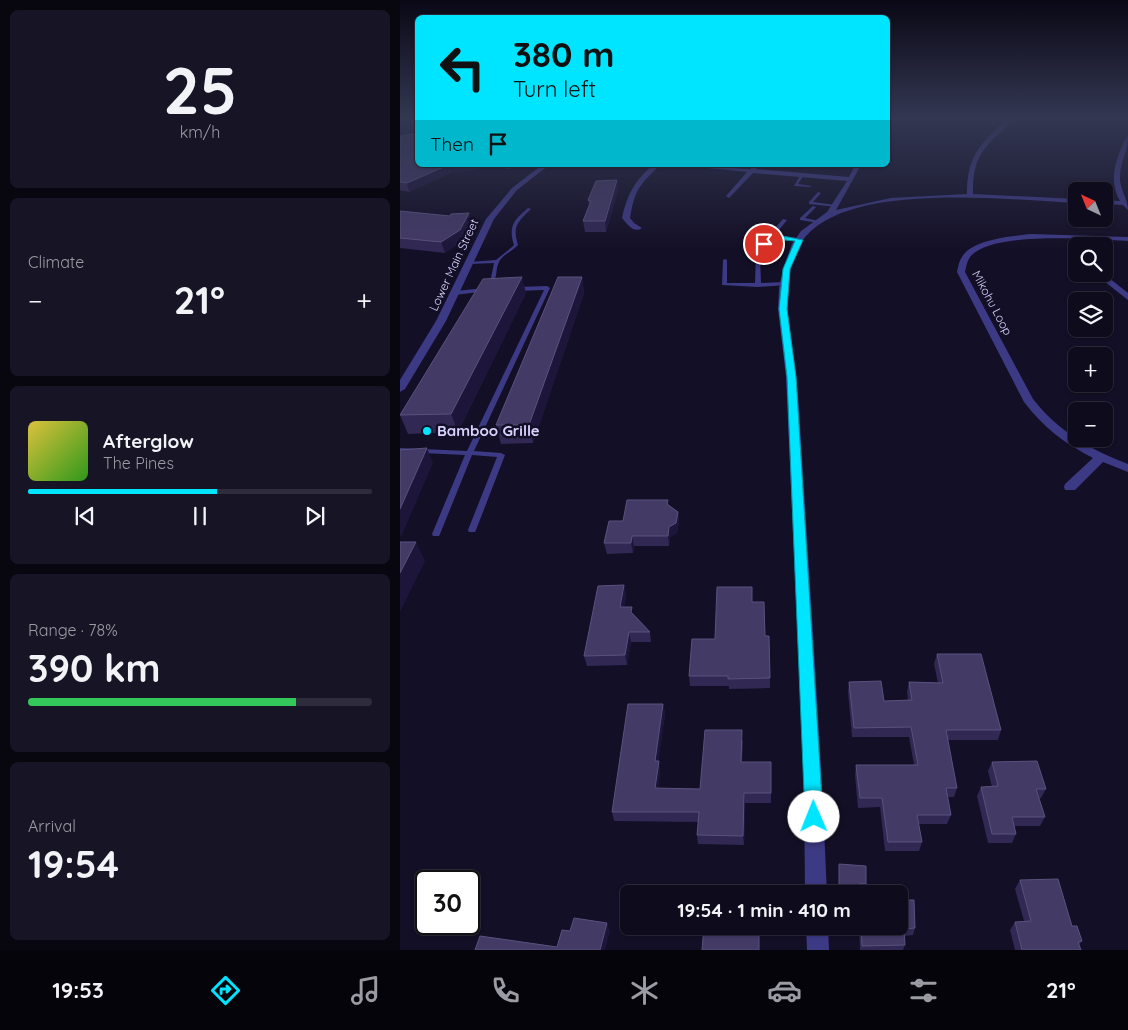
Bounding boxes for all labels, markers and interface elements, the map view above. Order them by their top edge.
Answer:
text: 380 m [513,32,615,76]
icon: left [430,35,495,100]
text: 25 [163,49,237,130]
text: Turn left [513,75,596,103]
text: km/h [180,122,220,142]
icon: arrive [484,130,512,158]
text: Then [430,132,474,156]
north arrow [1068,182,1112,228]
map controls [1068,182,1113,447]
street label: Lower Main Street [426,216,481,313]
pin [743,223,785,265]
icon: arrive [750,230,778,258]
button: search [1068,237,1113,282]
text: Climate [28,252,84,272]
street label: Mikohu Loop [969,268,1016,338]
text: 21° [174,276,225,324]
text: − [28,283,43,318]
text: + [356,283,372,318]
button: layers [1068,292,1113,337]
button: + [1068,347,1113,392]
button: − [1068,402,1113,447]
place label: Bamboo Grille [437,421,540,440]
marker: Bamboo Grille [421,425,433,437]
text: Afterglow [103,429,194,453]
text: The Pines [103,453,174,473]
icon: previous [71,502,99,530]
icon: pause [186,502,214,530]
icon: next [301,502,329,530]
text: Range · 78% [28,620,118,640]
text: 390 km [28,644,161,692]
position arrow [787,790,839,842]
text: Arrival [28,816,76,836]
text: 19:54 [28,840,119,888]
speed limit sign: 30 [415,870,480,935]
text: 19:54 · 1 min · 410 m [677,898,851,922]
icon: directions [208,973,243,1008]
icon: music [348,973,383,1008]
icon: phone [488,973,523,1008]
icon: climate [627,973,662,1008]
icon: car [767,973,802,1008]
icon: filters [906,973,941,1008]
text: 19:53 [52,976,104,1004]
text: 21° [1046,976,1076,1004]

